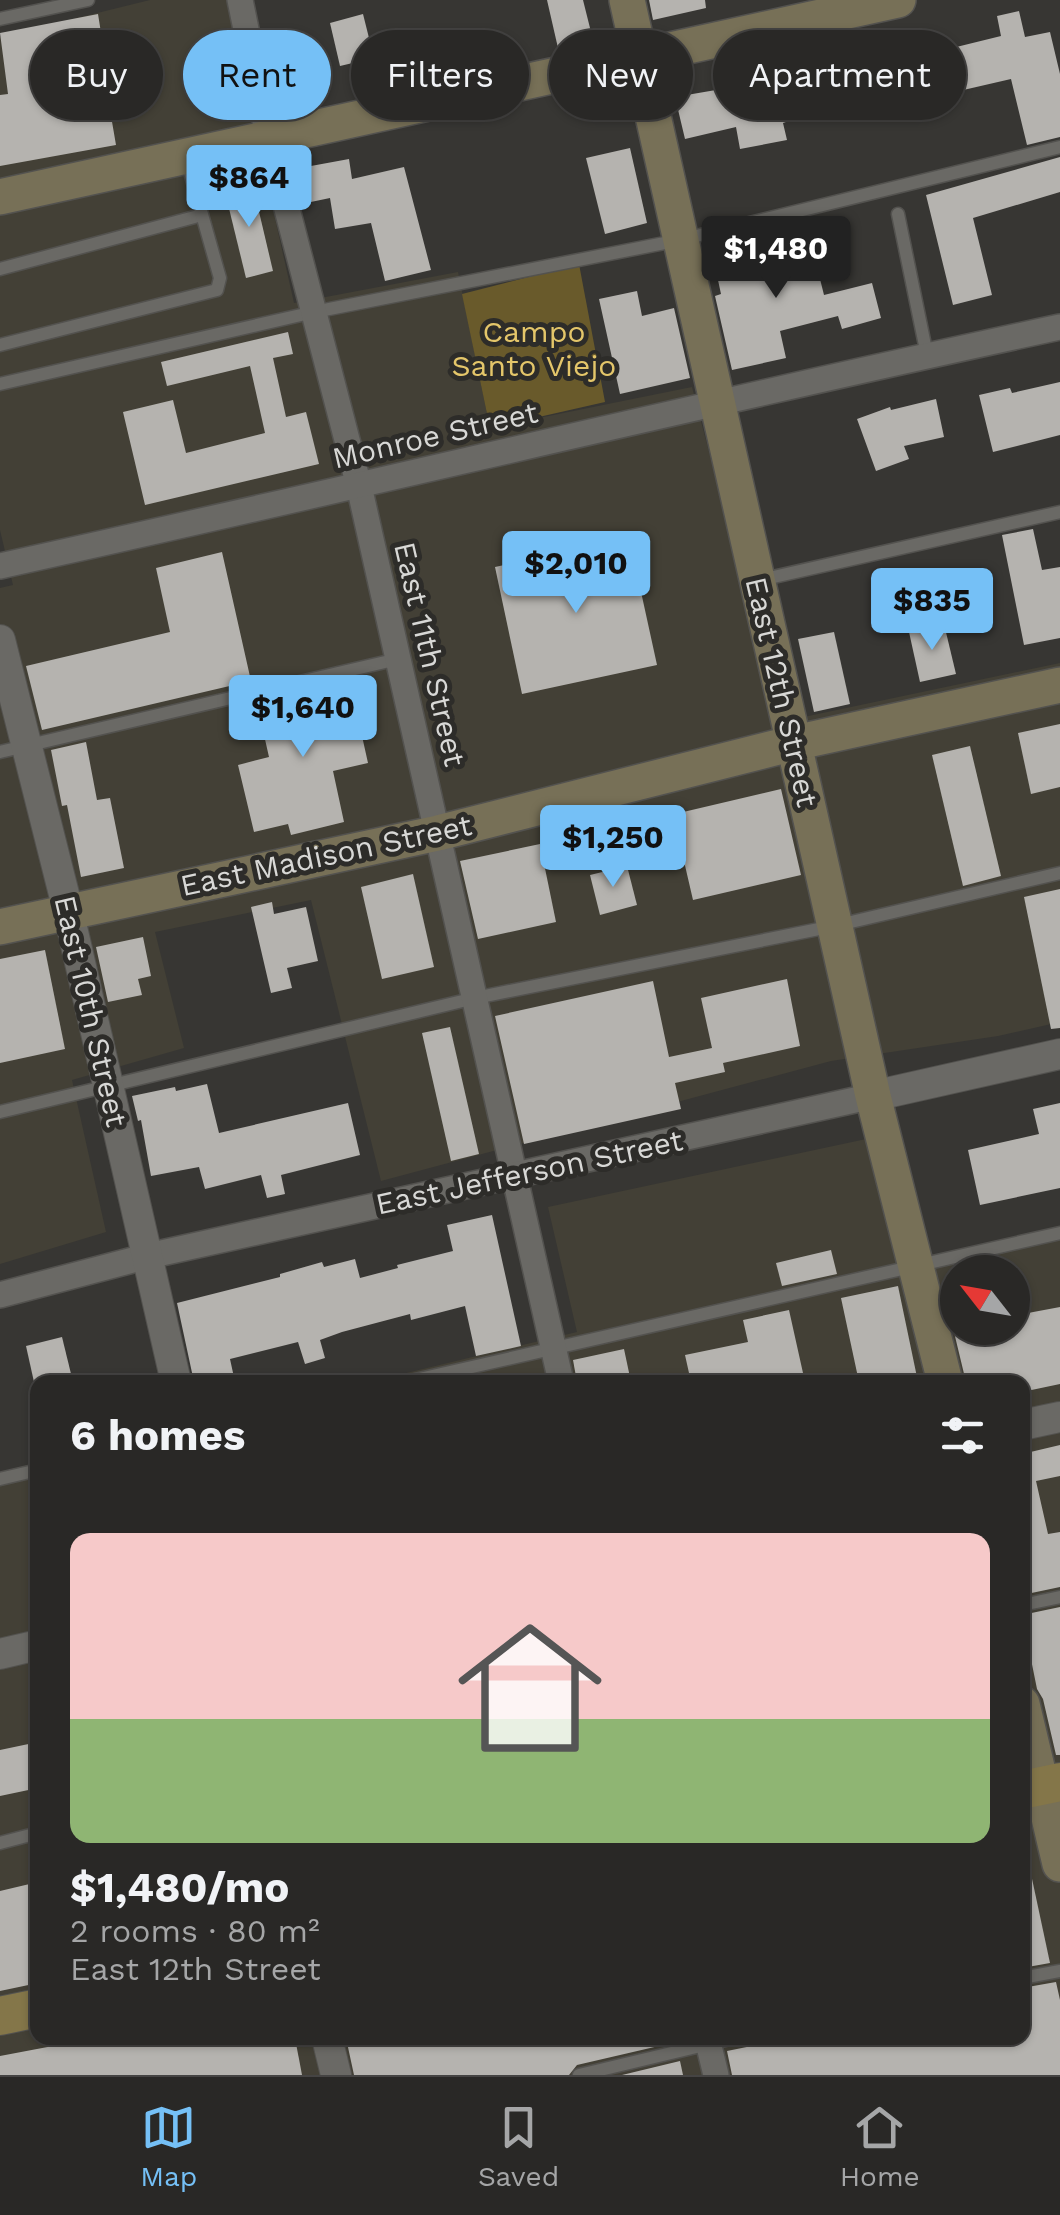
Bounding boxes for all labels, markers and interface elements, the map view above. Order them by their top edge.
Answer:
chip: Buy [30,30,163,120]
chip: Rent [183,30,331,120]
chip: Filters [351,30,529,120]
chip: New [549,30,693,120]
chip: Apartment [713,30,966,120]
pin: $864 [190,145,308,230]
text: $864 [209,158,289,196]
pin: $1,480 [695,216,857,301]
text: $1,480 [724,229,828,267]
park label: Campo Santo Viejo [452,314,616,383]
street label: Monroe Street [329,394,541,476]
pin: $2,010 [495,531,657,616]
street label: East 11th Street [387,538,473,770]
text: $2,010 [524,544,628,582]
pin: $835 [873,568,991,653]
street label: East 12th Street [739,574,826,811]
text: $835 [893,581,971,619]
pin: $1,640 [222,675,384,760]
text: $1,640 [251,688,355,726]
pin: $1,250 [532,805,694,890]
street label: East Madison Street [177,807,475,903]
text: $1,250 [562,818,664,856]
street label: East 10th Street [47,892,135,1130]
street label: East Jefferson Street [372,1122,686,1222]
north arrow [940,1255,1030,1345]
map controls [940,1255,1030,1345]
icon: filters [935,1408,990,1463]
text: 6 homes [70,1411,245,1460]
icon: home [440,1598,620,1778]
text: $1,480/mo [70,1863,289,1912]
text: 2 rooms · 80 m² [70,1912,320,1950]
text: East 12th Street [70,1950,321,1988]
tab: Map [140,2100,197,2193]
tab: Saved [478,2100,559,2193]
tab: Home [840,2100,920,2193]

